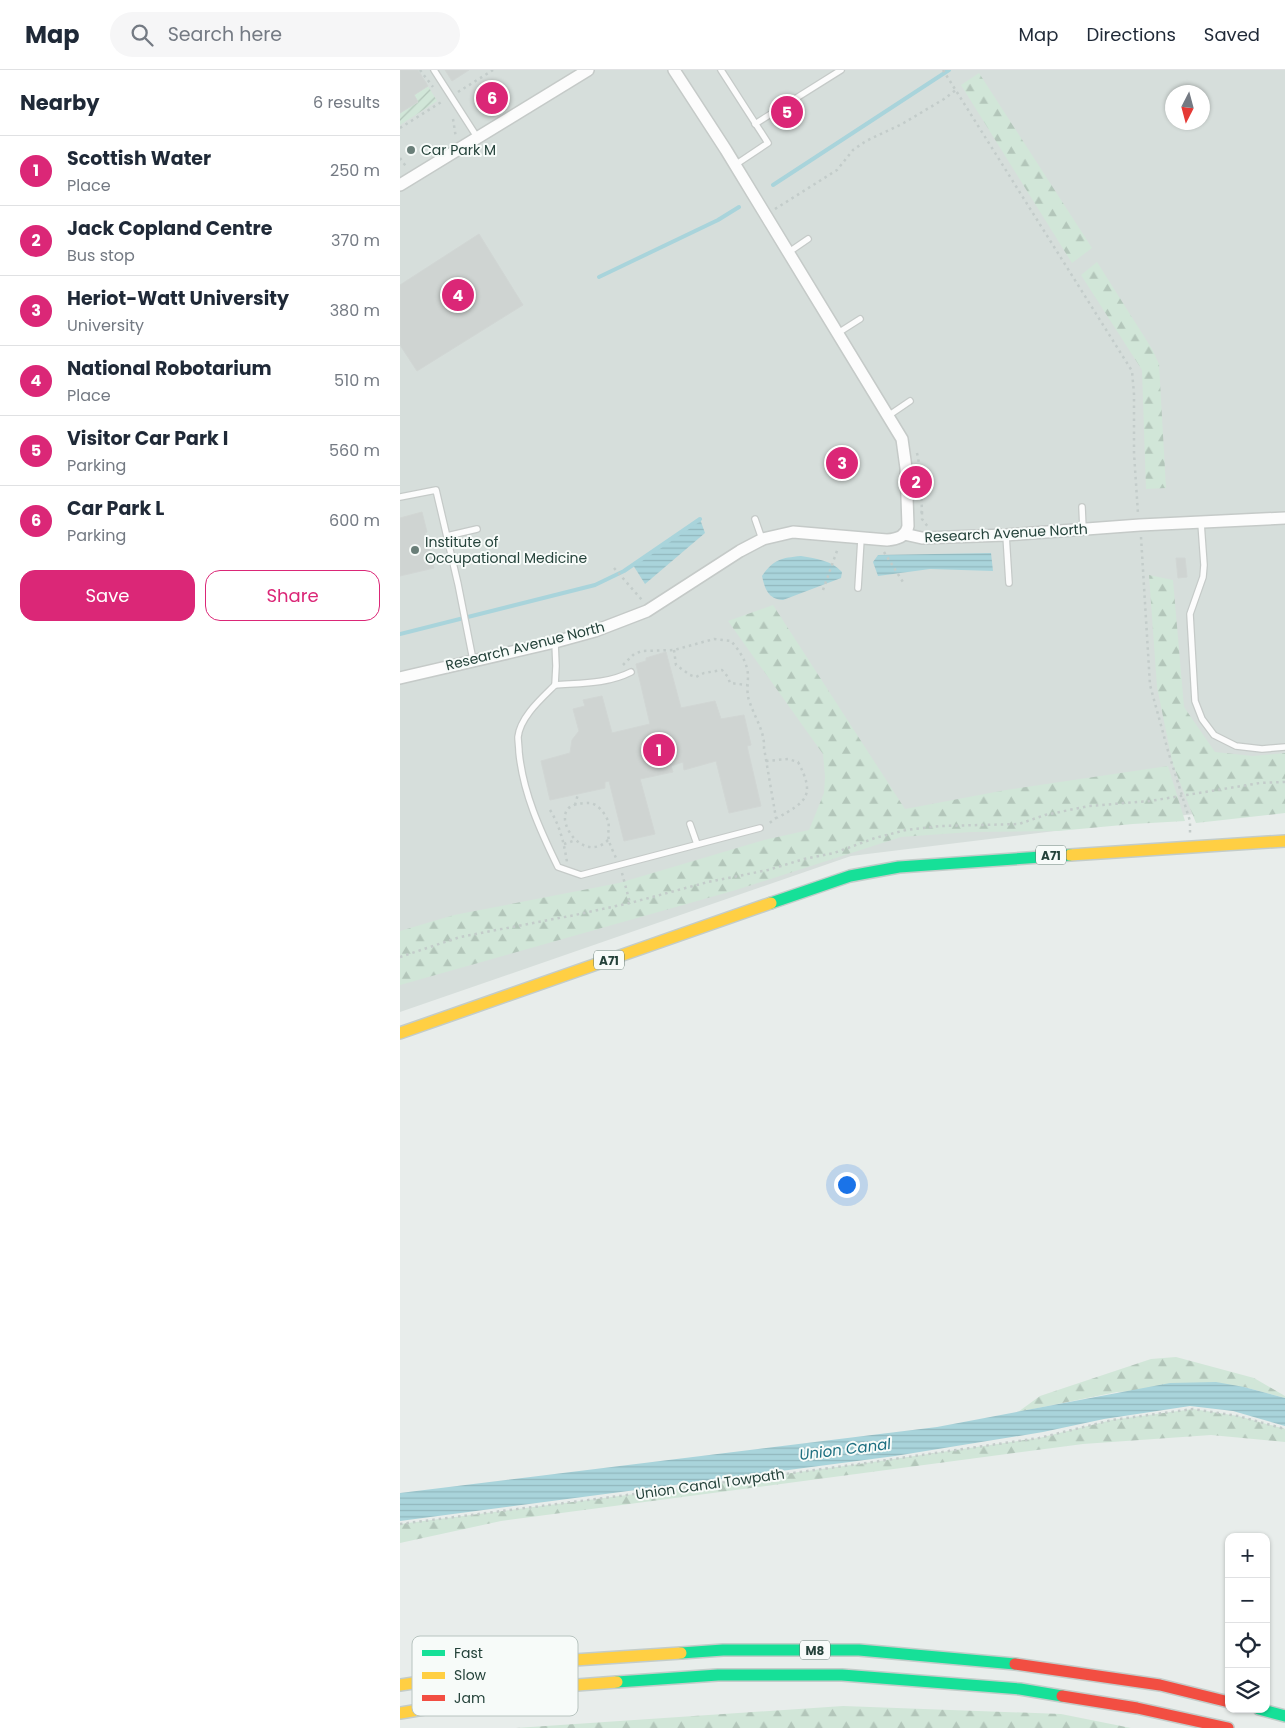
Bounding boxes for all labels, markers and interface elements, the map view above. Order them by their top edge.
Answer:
search box [110,12,460,57]
text: Map [25,18,80,51]
icon: search [128,21,156,49]
text: Search here [168,21,282,48]
text: Map [1019,22,1058,47]
text: Directions [1086,22,1176,47]
text: Saved [1204,22,1260,47]
pin: 6 [476,79,508,117]
north arrow [1165,85,1210,130]
text: Nearby [20,88,100,117]
text: 6 results [313,91,380,114]
pin: 5 [771,93,803,131]
place label: Car Park M [421,140,496,160]
marker: Car Park M [405,144,417,156]
text: Scottish Water [67,145,211,172]
text: 1 [33,159,39,182]
text: 250 m [330,159,380,182]
text: Place [67,174,111,197]
text: Jack Copland Centre [67,215,272,242]
text: 2 [31,229,41,252]
text: 370 m [331,229,380,252]
text: Bus stop [67,244,135,267]
pin: 4 [442,276,474,314]
text: Heriot-Watt University [67,285,289,312]
text: 3 [31,299,41,322]
text: 380 m [330,299,380,322]
text: University [67,314,144,337]
text: National Robotarium [67,355,272,382]
text: 4 [31,369,41,392]
text: 510 m [334,369,380,392]
text: Place [67,384,111,407]
text: Visitor Car Park I [67,425,228,452]
text: 5 [31,439,41,462]
text: 560 m [329,439,380,462]
pin: 3 [826,444,858,482]
text: Parking [67,454,126,477]
pin: 2 [900,463,932,501]
text: Car Park L [67,495,164,522]
text: 6 [31,509,41,532]
text: 600 m [329,509,380,532]
street label: Research Avenue North [924,519,1088,547]
text: Parking [67,524,126,547]
place label: Institute of Occupational Medicine [425,532,588,568]
marker: Institute of Occupational Medicine [409,544,421,556]
button: Save [20,570,195,621]
button: Share [205,570,380,621]
street label: Research Avenue North [443,617,607,675]
pin: 1 [643,731,675,769]
road number: A71 [1036,846,1066,864]
road number: A71 [594,950,624,970]
your location [834,1172,860,1198]
water label: Union Canal [798,1433,892,1465]
street label: Union Canal Towpath [634,1464,786,1504]
map controls [1225,1533,1270,1713]
button: + [1225,1533,1270,1578]
button: − [1225,1578,1270,1623]
button: locate [1225,1623,1270,1668]
legend [412,1636,578,1716]
road number: M8 [800,1640,830,1660]
text: Fast [454,1643,483,1663]
text: Slow [454,1665,487,1685]
button: layers [1225,1668,1270,1713]
text: Jam [454,1688,485,1708]

